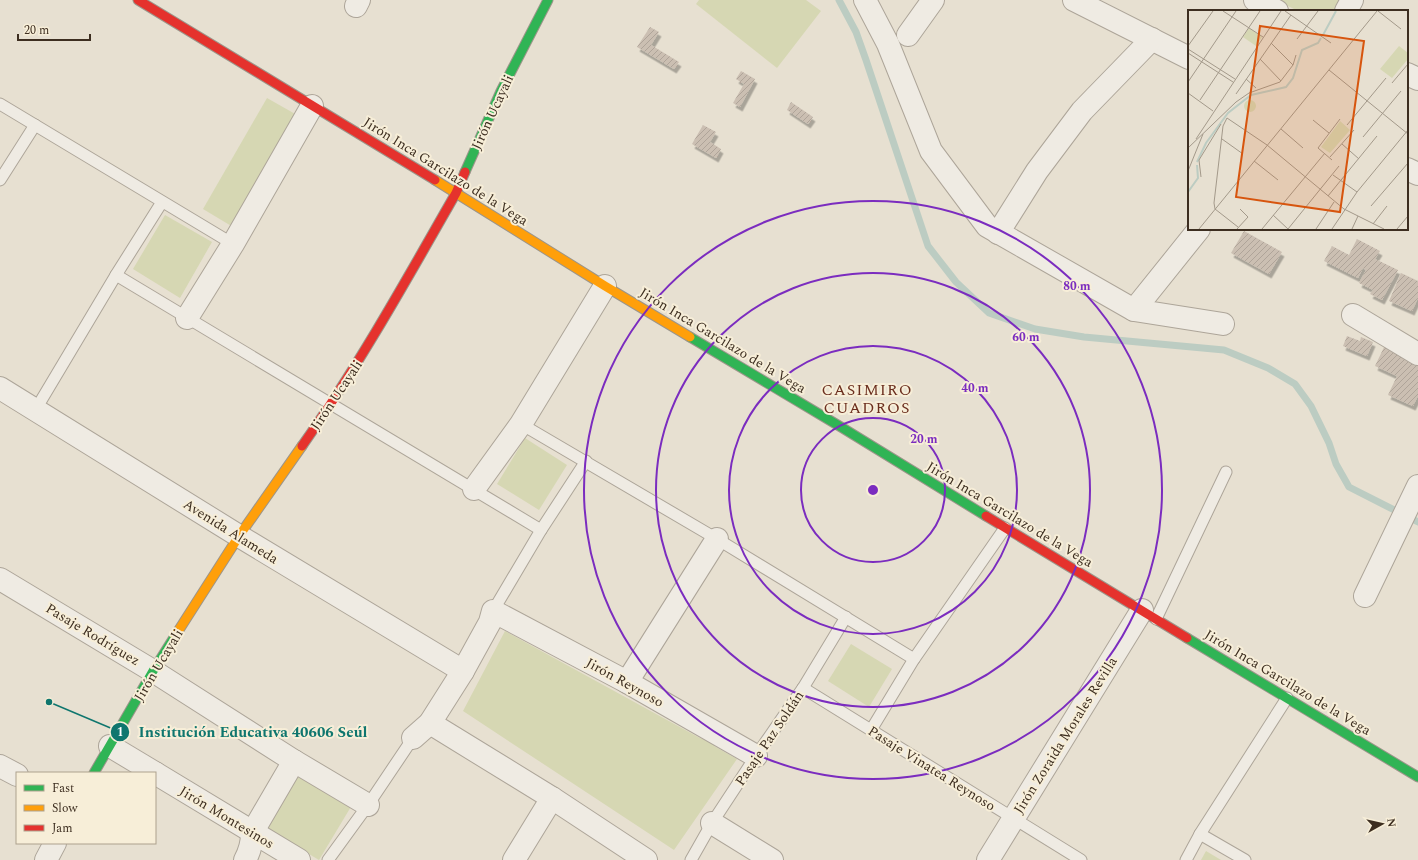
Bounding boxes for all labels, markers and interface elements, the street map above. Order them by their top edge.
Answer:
inset map [1188,10,1408,230]
scale bar [18,16,90,42]
text: 20 m [24,21,49,40]
street label: Jirón Ucayali [466,71,519,153]
street label: Jirón Inca Garcilazo de la Vega [359,112,533,231]
text: 80 m [1063,277,1091,296]
street label: Jirón Inca Garcilazo de la Vega [635,282,810,399]
text: 60 m [1012,328,1040,347]
street label: Jirón Ucayali [305,356,368,435]
district label: CASIMIRO CUADROS [821,378,913,420]
text: 40 m [961,379,989,398]
text: 20 m [910,430,938,449]
street label: Jirón Inca Garcilazo de la Vega [922,456,1097,573]
centre of rings [866,483,880,497]
street label: Avenida Alameda [179,494,283,569]
street label: Pasaje Rodríguez [42,598,144,671]
street label: Jirón Inca Garcilazo de la Vega [1200,624,1375,741]
street label: Jirón Ucayali [129,625,188,705]
street label: Jirón Reynoso [582,652,668,713]
street label: Jirón Zoraida Morales Revilla [1008,652,1123,818]
street label: Pasaje Paz Soldán [730,686,809,790]
callout: Institución Educativa 40606 Seúl [110,718,375,745]
text: Institución Educativa 40606 Seúl [139,721,368,744]
street label: Pasaje Vinatea Reynoso [864,721,1000,816]
text: 1 [117,723,123,742]
legend [16,772,156,844]
text: Fast [52,779,74,798]
street label: Jirón Montesinos [175,781,278,854]
text: Slow [52,799,78,818]
north arrow [1362,804,1402,844]
text: N [1382,817,1400,828]
text: Jam [52,819,73,838]

